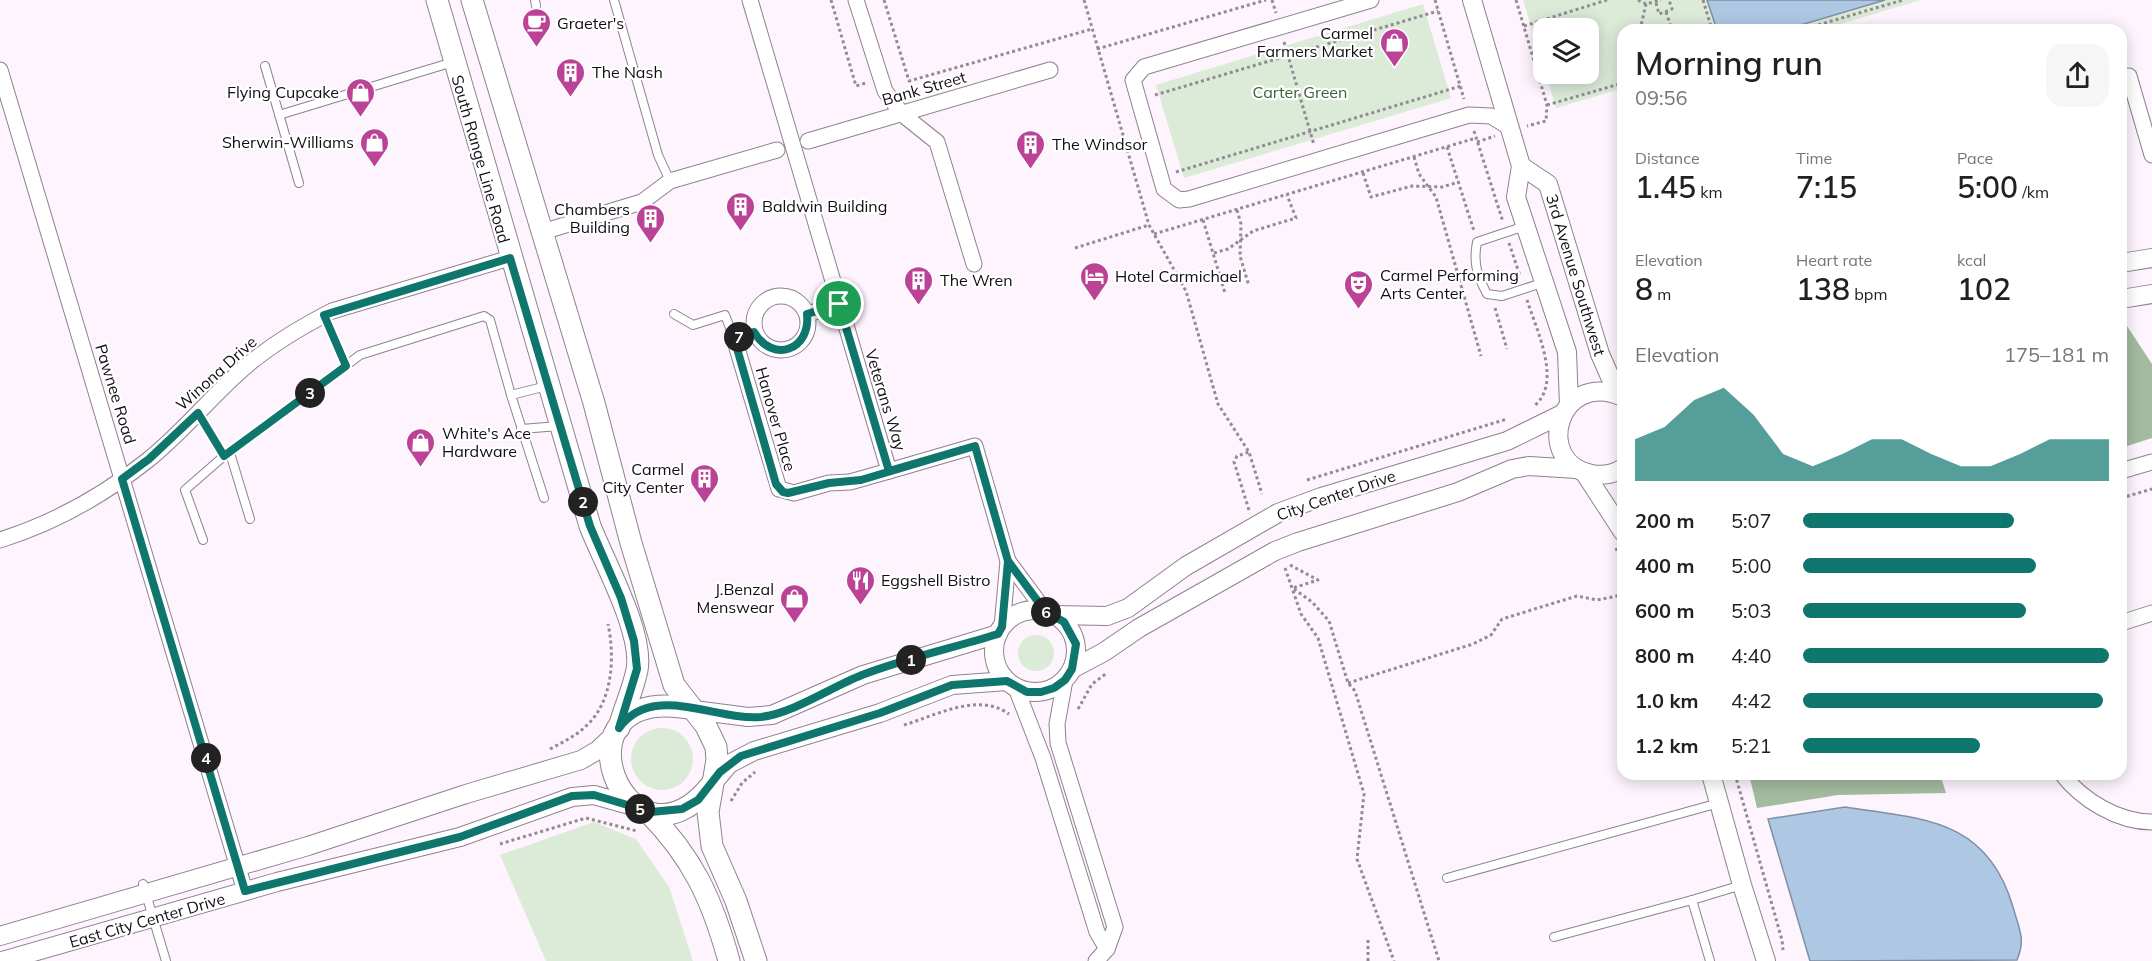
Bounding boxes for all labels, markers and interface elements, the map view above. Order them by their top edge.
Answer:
cafe icon: Graeter's [520,7,552,49]
place label: Graeter's [557,13,624,33]
map controls [1533,18,1599,84]
button: layers [1533,18,1599,84]
place label: Carmel Farmers Market [1257,23,1373,61]
shop icon: Carmel Farmers Market [1378,26,1410,68]
text: Morning run [1635,42,1823,83]
button: share [2046,44,2109,107]
building icon: The Nash [555,56,587,98]
place label: The Nash [592,62,663,82]
street label: Bank Street [880,66,969,110]
street label: South Range Line Road [447,73,515,245]
shop icon: Flying Cupcake [344,76,376,118]
place label: Flying Cupcake [227,82,339,102]
park label: Carter Green [1253,82,1347,102]
text: 09:56 [1635,85,1688,110]
shop icon: Sherwin-Williams [359,126,391,168]
building icon: The Windsor [1015,128,1047,170]
place label: Sherwin-Williams [222,132,354,152]
place label: The Windsor [1052,134,1148,154]
text: Distance [1635,148,1700,168]
text: Time [1796,148,1832,168]
text: Pace [1957,148,1993,168]
text: 1.45 [1635,168,1696,206]
text: 7:15 [1796,168,1857,206]
text: 5:00 [1957,168,2018,206]
text: km [1696,182,1723,202]
text: /km [2018,182,2049,202]
building icon: Baldwin Building [725,190,757,232]
street label: 3rd Avenue Southwest [1542,192,1610,359]
place label: Baldwin Building [762,196,887,216]
place label: Chambers Building [554,199,630,237]
building icon: Chambers Building [635,202,667,244]
text: Elevation [1635,250,1703,270]
text: Heart rate [1796,250,1872,270]
text: kcal [1957,250,1986,270]
hotel icon: Hotel Carmichael [1078,260,1110,302]
building icon: The Wren [903,264,935,306]
place label: Carmel Performing Arts Center [1380,265,1519,303]
place label: Hotel Carmichael [1115,266,1242,286]
theatre icon: Carmel Performing Arts Center [1343,268,1375,310]
place label: The Wren [940,270,1013,290]
text: 8 [1635,270,1653,308]
text: 138 [1796,270,1850,308]
text: 102 [1957,270,2011,308]
pin [813,278,864,329]
text: m [1653,284,1671,304]
text: bpm [1850,284,1887,304]
icon: arrive [822,287,855,320]
pin: 7 [724,322,754,352]
text: 7 [734,327,744,347]
street label: Winona Drive [171,331,261,415]
street label: Pawnee Road [91,342,141,446]
text: Elevation [1635,342,1720,367]
text: 175–181 m [2004,342,2109,367]
street label: Veterans Way [861,347,911,454]
street label: Hanover Place [752,365,800,473]
pin: 3 [295,378,325,408]
text: 3 [305,383,315,403]
place label: White's Ace Hardware [442,423,531,461]
shop icon: White's Ace Hardware [405,426,437,468]
place label: Carmel City Center [602,459,684,497]
building icon: Carmel City Center [689,462,721,504]
street label: City Center Drive [1274,465,1398,525]
pin: 2 [568,487,598,517]
text: 2 [578,492,588,512]
text: 200 m [1635,508,1694,533]
text: 5:07 [1731,508,1772,533]
text: 400 m [1635,553,1694,578]
text: 5:00 [1731,553,1772,578]
restaurant icon: Eggshell Bistro [844,564,876,606]
place label: Eggshell Bistro [881,570,990,590]
place label: J.Benzal Menswear [697,579,774,617]
shop icon: J.Benzal Menswear [779,582,811,624]
pin: 6 [1031,597,1061,627]
text: 600 m [1635,598,1694,623]
text: 5:03 [1731,598,1772,623]
text: 6 [1041,602,1051,622]
text: 800 m [1635,643,1694,668]
text: 4:40 [1731,643,1772,668]
pin: 1 [896,645,926,675]
text: 1 [906,650,916,670]
text: 1.0 km [1635,688,1698,713]
text: 4:42 [1731,688,1772,713]
text: 1.2 km [1635,733,1698,758]
text: 5:21 [1731,733,1772,758]
pin: 4 [191,743,221,773]
text: 4 [201,748,211,768]
pin: 5 [625,794,655,824]
text: 5 [635,799,645,819]
street label: East City Center Drive [67,888,227,952]

